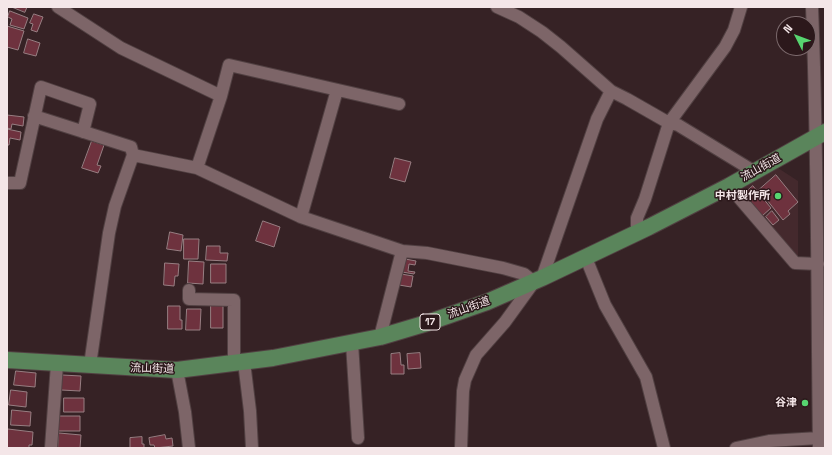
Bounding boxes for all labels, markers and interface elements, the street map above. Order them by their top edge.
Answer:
north arrow [776,16,816,56]
text: N [780,21,795,36]
street label: 流山街道 [739,152,783,184]
place label: 中村製作所 [715,189,770,203]
marker: 中村製作所 [773,191,783,201]
street label: 流山街道 [446,294,492,322]
road number: 17 [420,314,440,330]
street label: 流山街道 [130,362,174,376]
place label: 谷津 [775,396,797,410]
marker: 谷津 [800,398,810,408]

